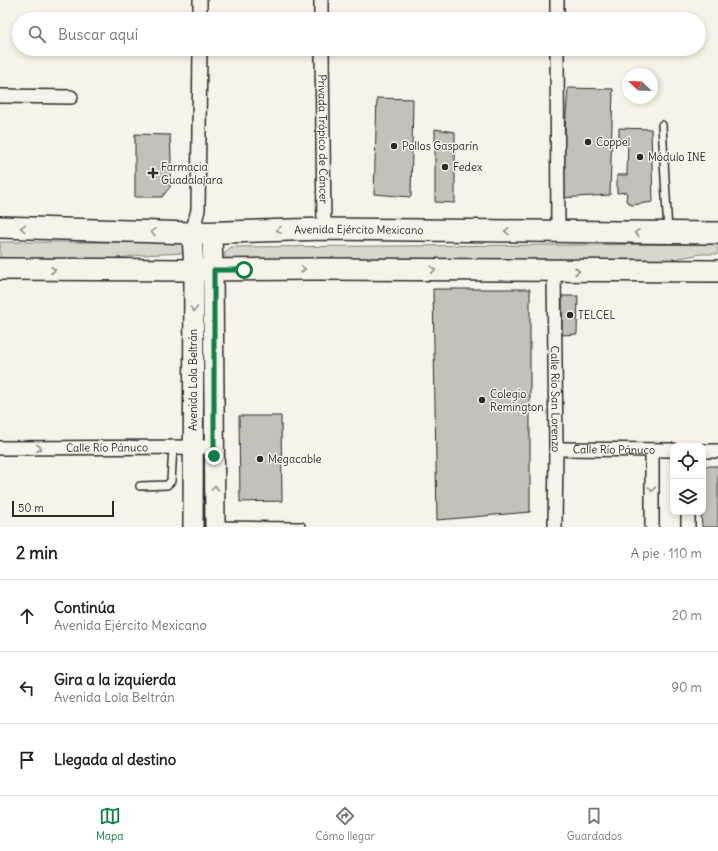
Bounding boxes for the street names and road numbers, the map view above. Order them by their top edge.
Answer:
street label: Privada Trópico de Cáncer [315,74,331,204]
street label: Avenida Ejército Mexicano [294,222,424,237]
street label: Avenida Lola Beltrán [186,329,200,431]
street label: Calle Río San Lorenzo [548,346,563,452]
street label: Calle Río Pánuco [66,440,148,455]
street label: Calle Río Pánuco [573,442,655,457]

